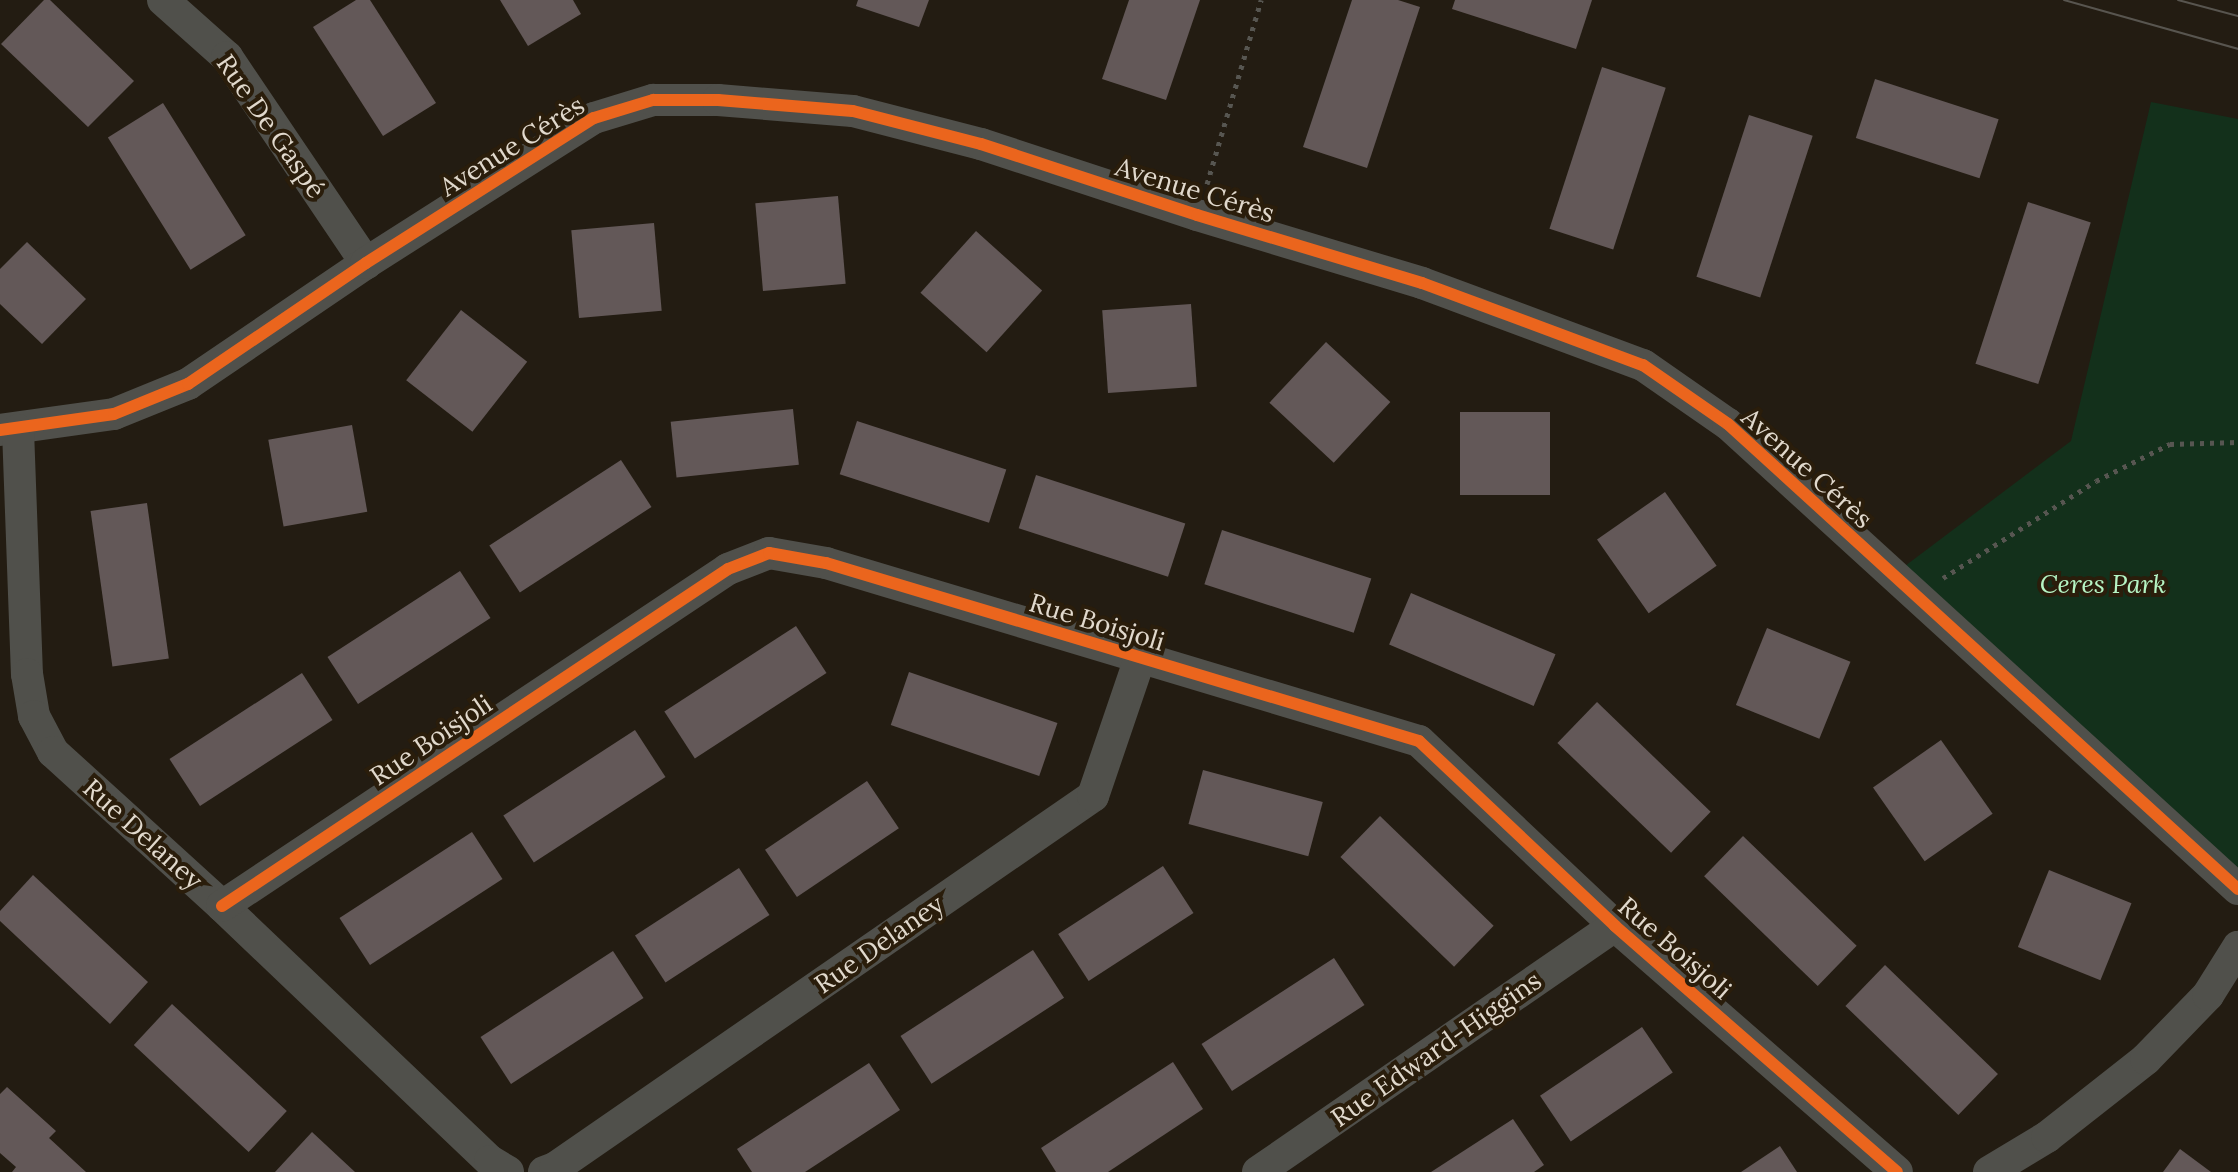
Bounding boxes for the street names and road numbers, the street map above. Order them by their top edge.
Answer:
street label: Rue De Gaspé [210,48,332,204]
street label: Avenue Cérès [434,89,590,203]
street label: Avenue Cérès [1112,151,1278,229]
street label: Avenue Cérès [1735,401,1879,535]
street label: Rue Boisjoli [1026,587,1168,657]
street label: Rue Boisjoli [364,688,498,792]
street label: Rue Delaney [77,772,209,896]
street label: Rue Delaney [809,888,949,1000]
street label: Rue Boisjoli [1612,890,1738,1006]
street label: Rue Edward-Higgins [1325,965,1547,1133]

